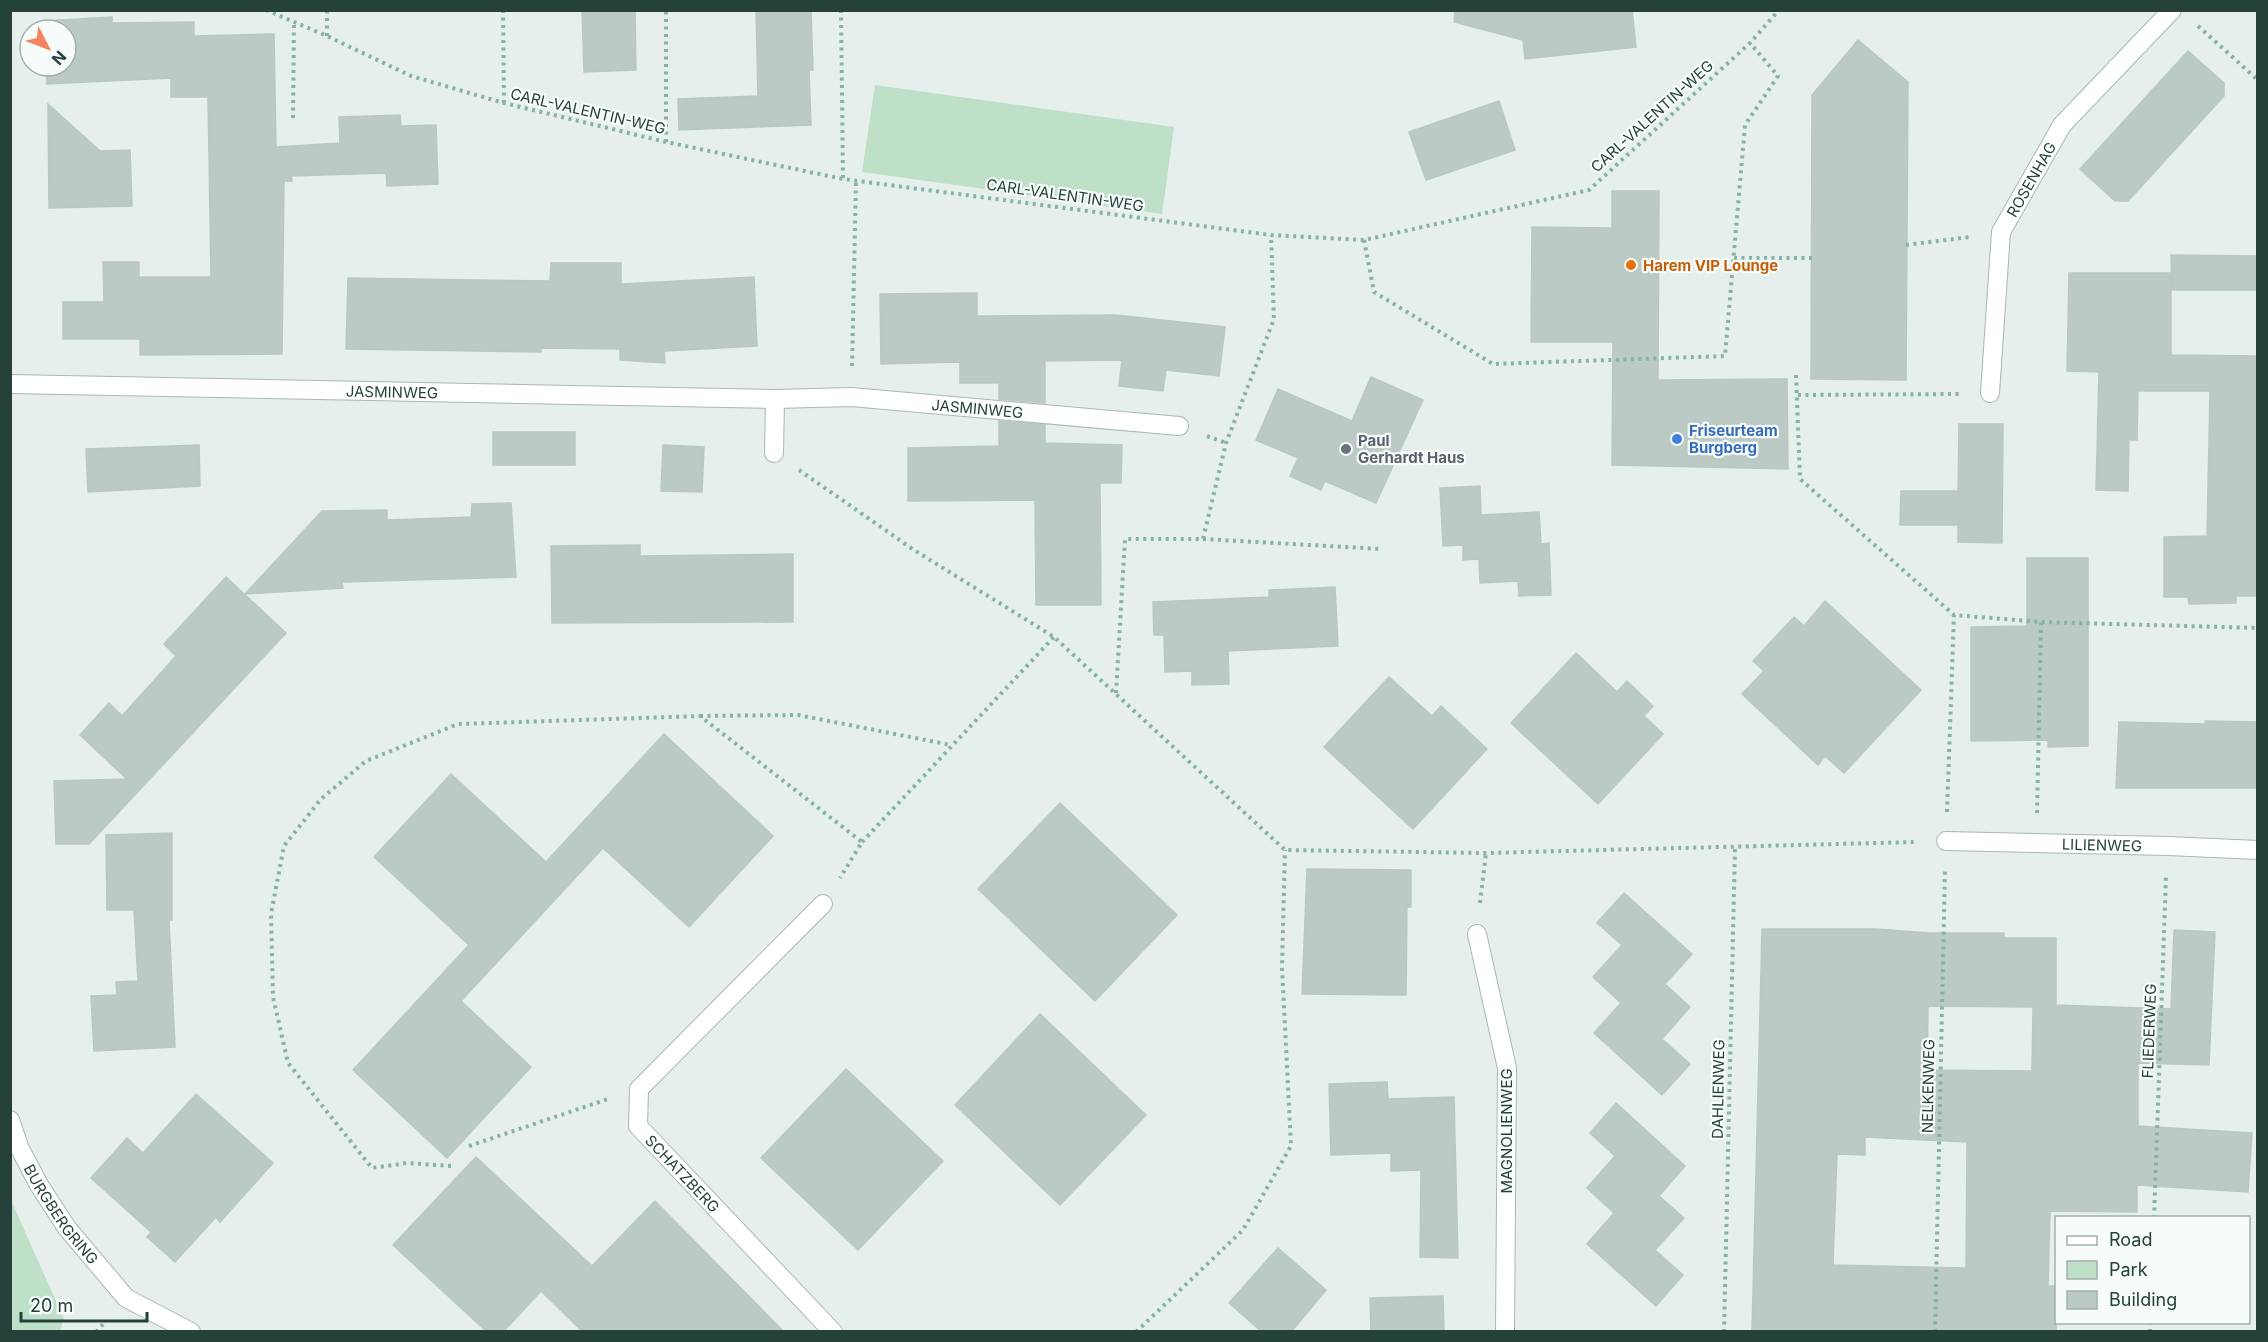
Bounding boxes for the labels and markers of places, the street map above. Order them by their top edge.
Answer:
place label: Harem VIP Lounge [1643,256,1778,275]
marker: Harem VIP Lounge [1624,258,1638,272]
place label: Friseurteam Burgberg [1689,421,1778,457]
place label: Paul Gerhardt Haus [1358,431,1465,467]
marker: Friseurteam Burgberg [1670,432,1684,446]
marker: Paul Gerhardt Haus [1339,442,1353,456]

